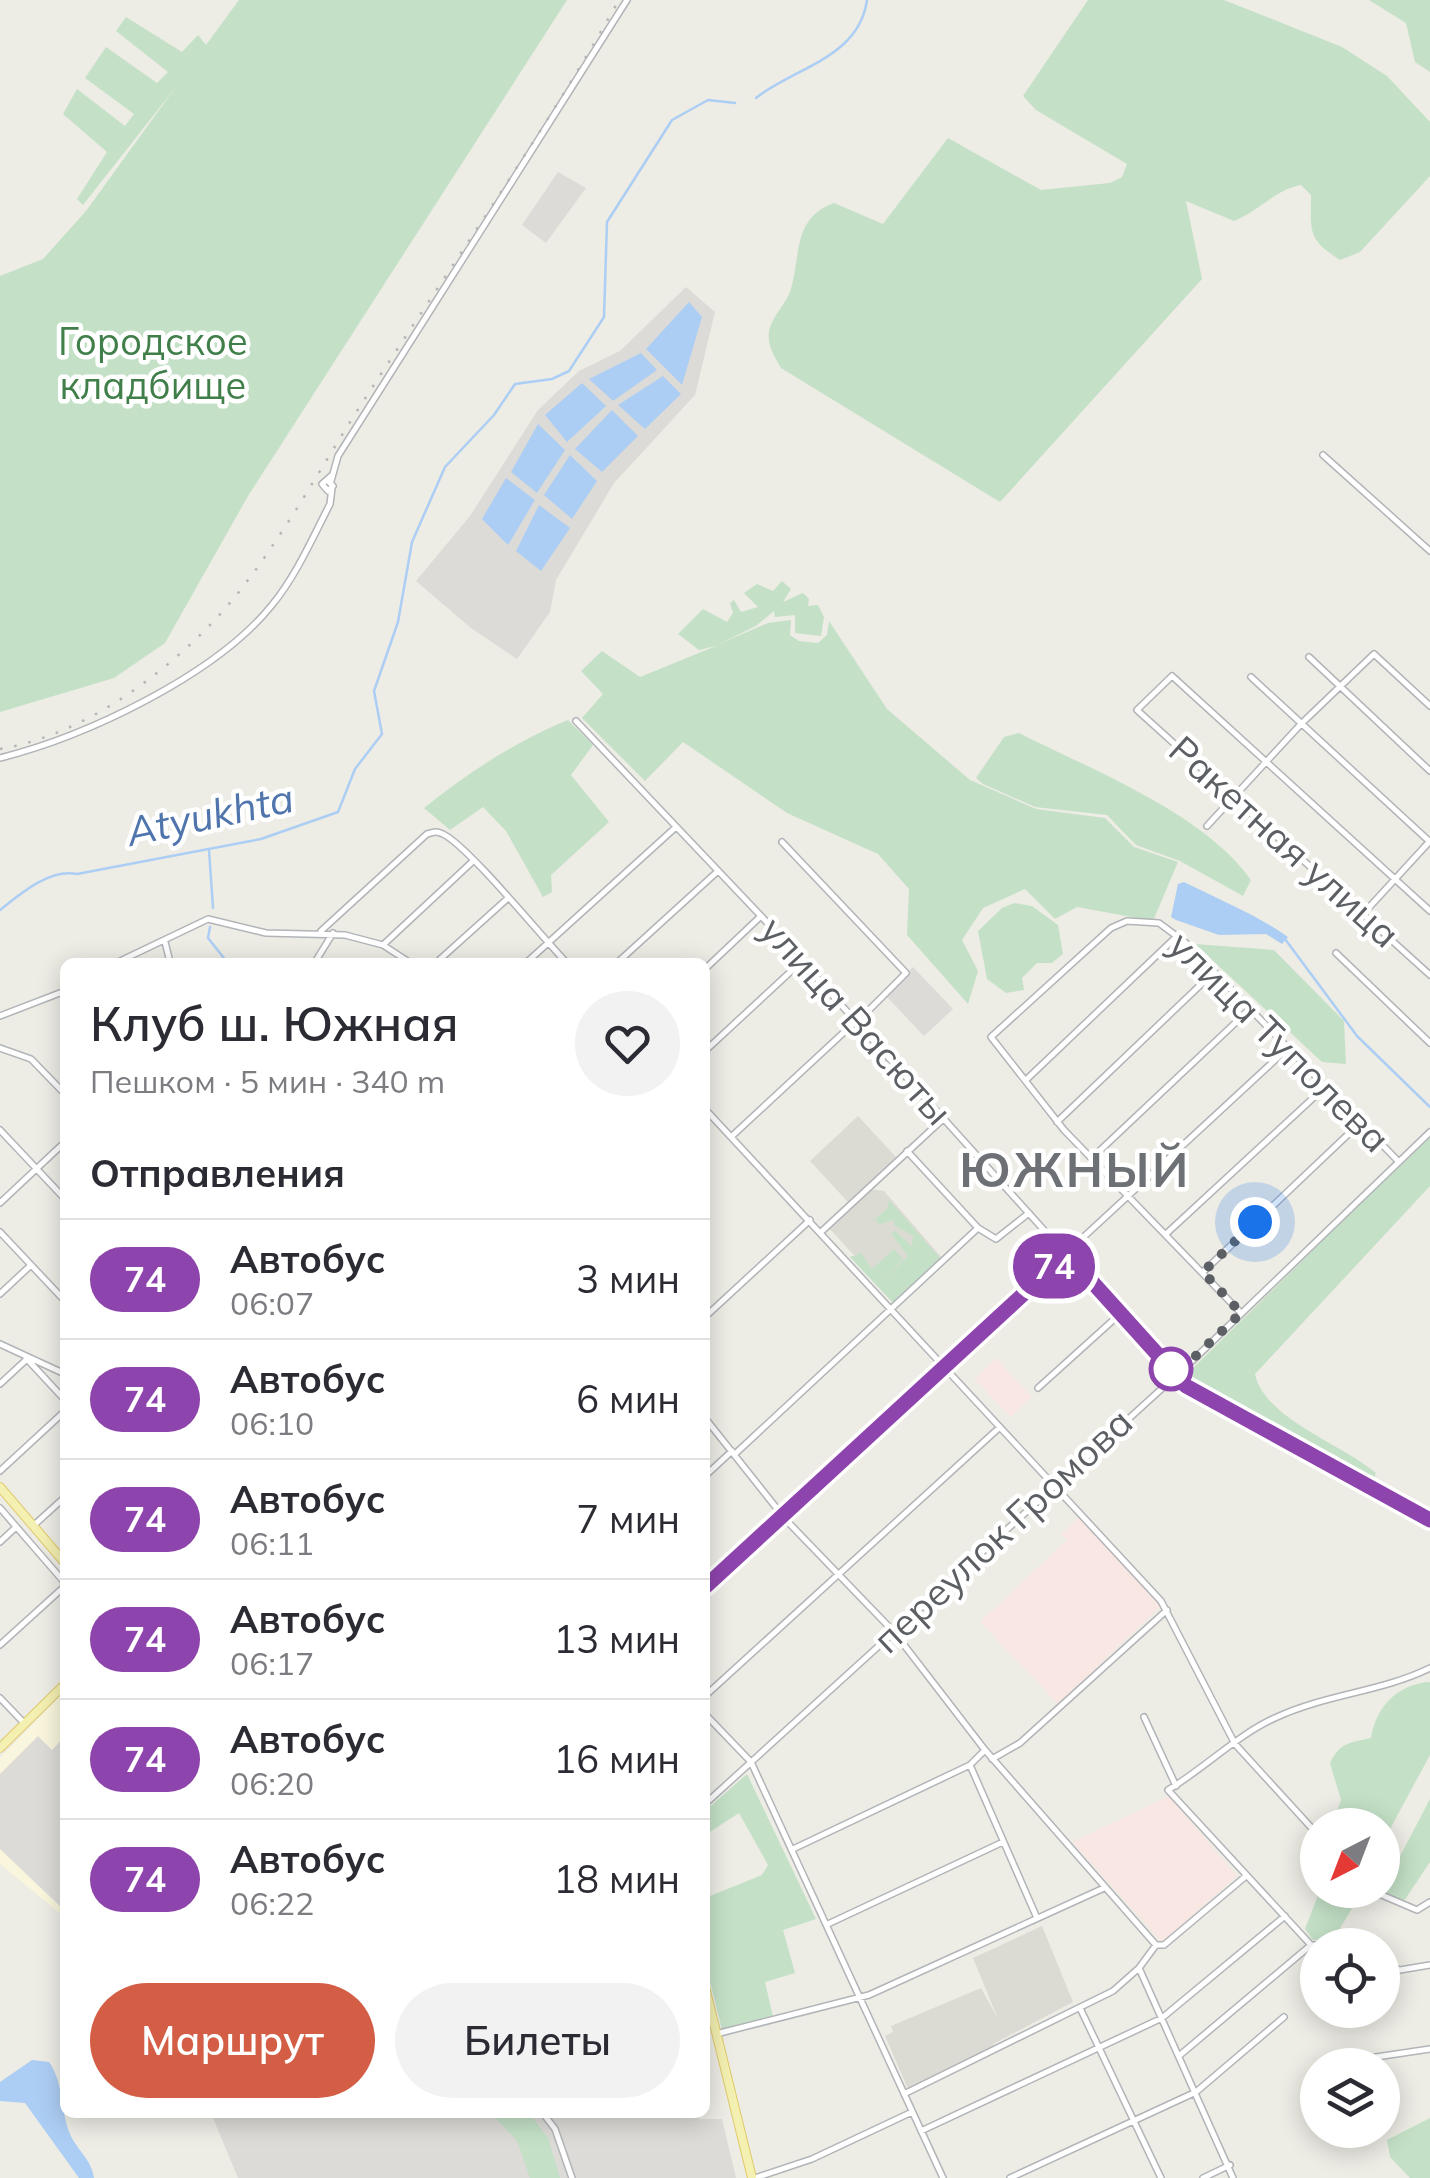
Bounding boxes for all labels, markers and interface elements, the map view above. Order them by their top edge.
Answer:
park label: Городское кладбище [58,317,248,409]
street label: Ракетная улица [1159,725,1410,957]
water label: Atyukhta [121,772,298,856]
street label: улица Васюты [750,906,963,1135]
street label: улица Туполева [1159,921,1400,1162]
button: heart [575,991,680,1096]
text: Клуб ш. Южная [90,993,459,1053]
text: Пешком · 5 мин · 340 m [90,1061,445,1101]
district label: ЮЖНЫЙ [959,1139,1191,1199]
text: Отправления [90,1149,345,1197]
your location [1230,1197,1280,1247]
line badge: 74 [1009,1234,1099,1298]
text: Автобус [230,1235,385,1283]
text: 74 [1033,1244,1075,1288]
text: 3 мин [576,1255,680,1303]
text: 74 [124,1257,166,1301]
text: 06:07 [230,1283,314,1323]
unlabelled marker [1150,1348,1192,1390]
text: Автобус [230,1355,385,1403]
text: 6 мин [576,1375,680,1423]
text: 74 [124,1377,166,1421]
street label: переулок Громова [863,1398,1142,1663]
text: 06:10 [230,1403,314,1443]
text: Автобус [230,1475,385,1523]
text: 7 мин [576,1495,680,1543]
text: 74 [124,1497,166,1541]
text: 06:11 [230,1523,314,1563]
text: Автобус [230,1595,385,1643]
text: 13 мин [554,1615,680,1663]
text: 74 [124,1617,166,1661]
text: 06:17 [230,1643,314,1683]
text: Автобус [230,1715,385,1763]
text: 16 мин [554,1735,680,1783]
text: 74 [124,1737,166,1781]
text: 06:20 [230,1763,314,1803]
north arrow [1300,1808,1400,1908]
map controls [1300,1808,1400,2148]
text: Автобус [230,1835,385,1883]
text: 18 мин [554,1855,680,1903]
text: 74 [124,1857,166,1901]
text: 06:22 [230,1883,314,1923]
button: locate [1300,1928,1400,2028]
button: Маршрут [90,1983,375,2098]
button: Билеты [395,1983,680,2098]
button: layers [1300,2048,1400,2148]

